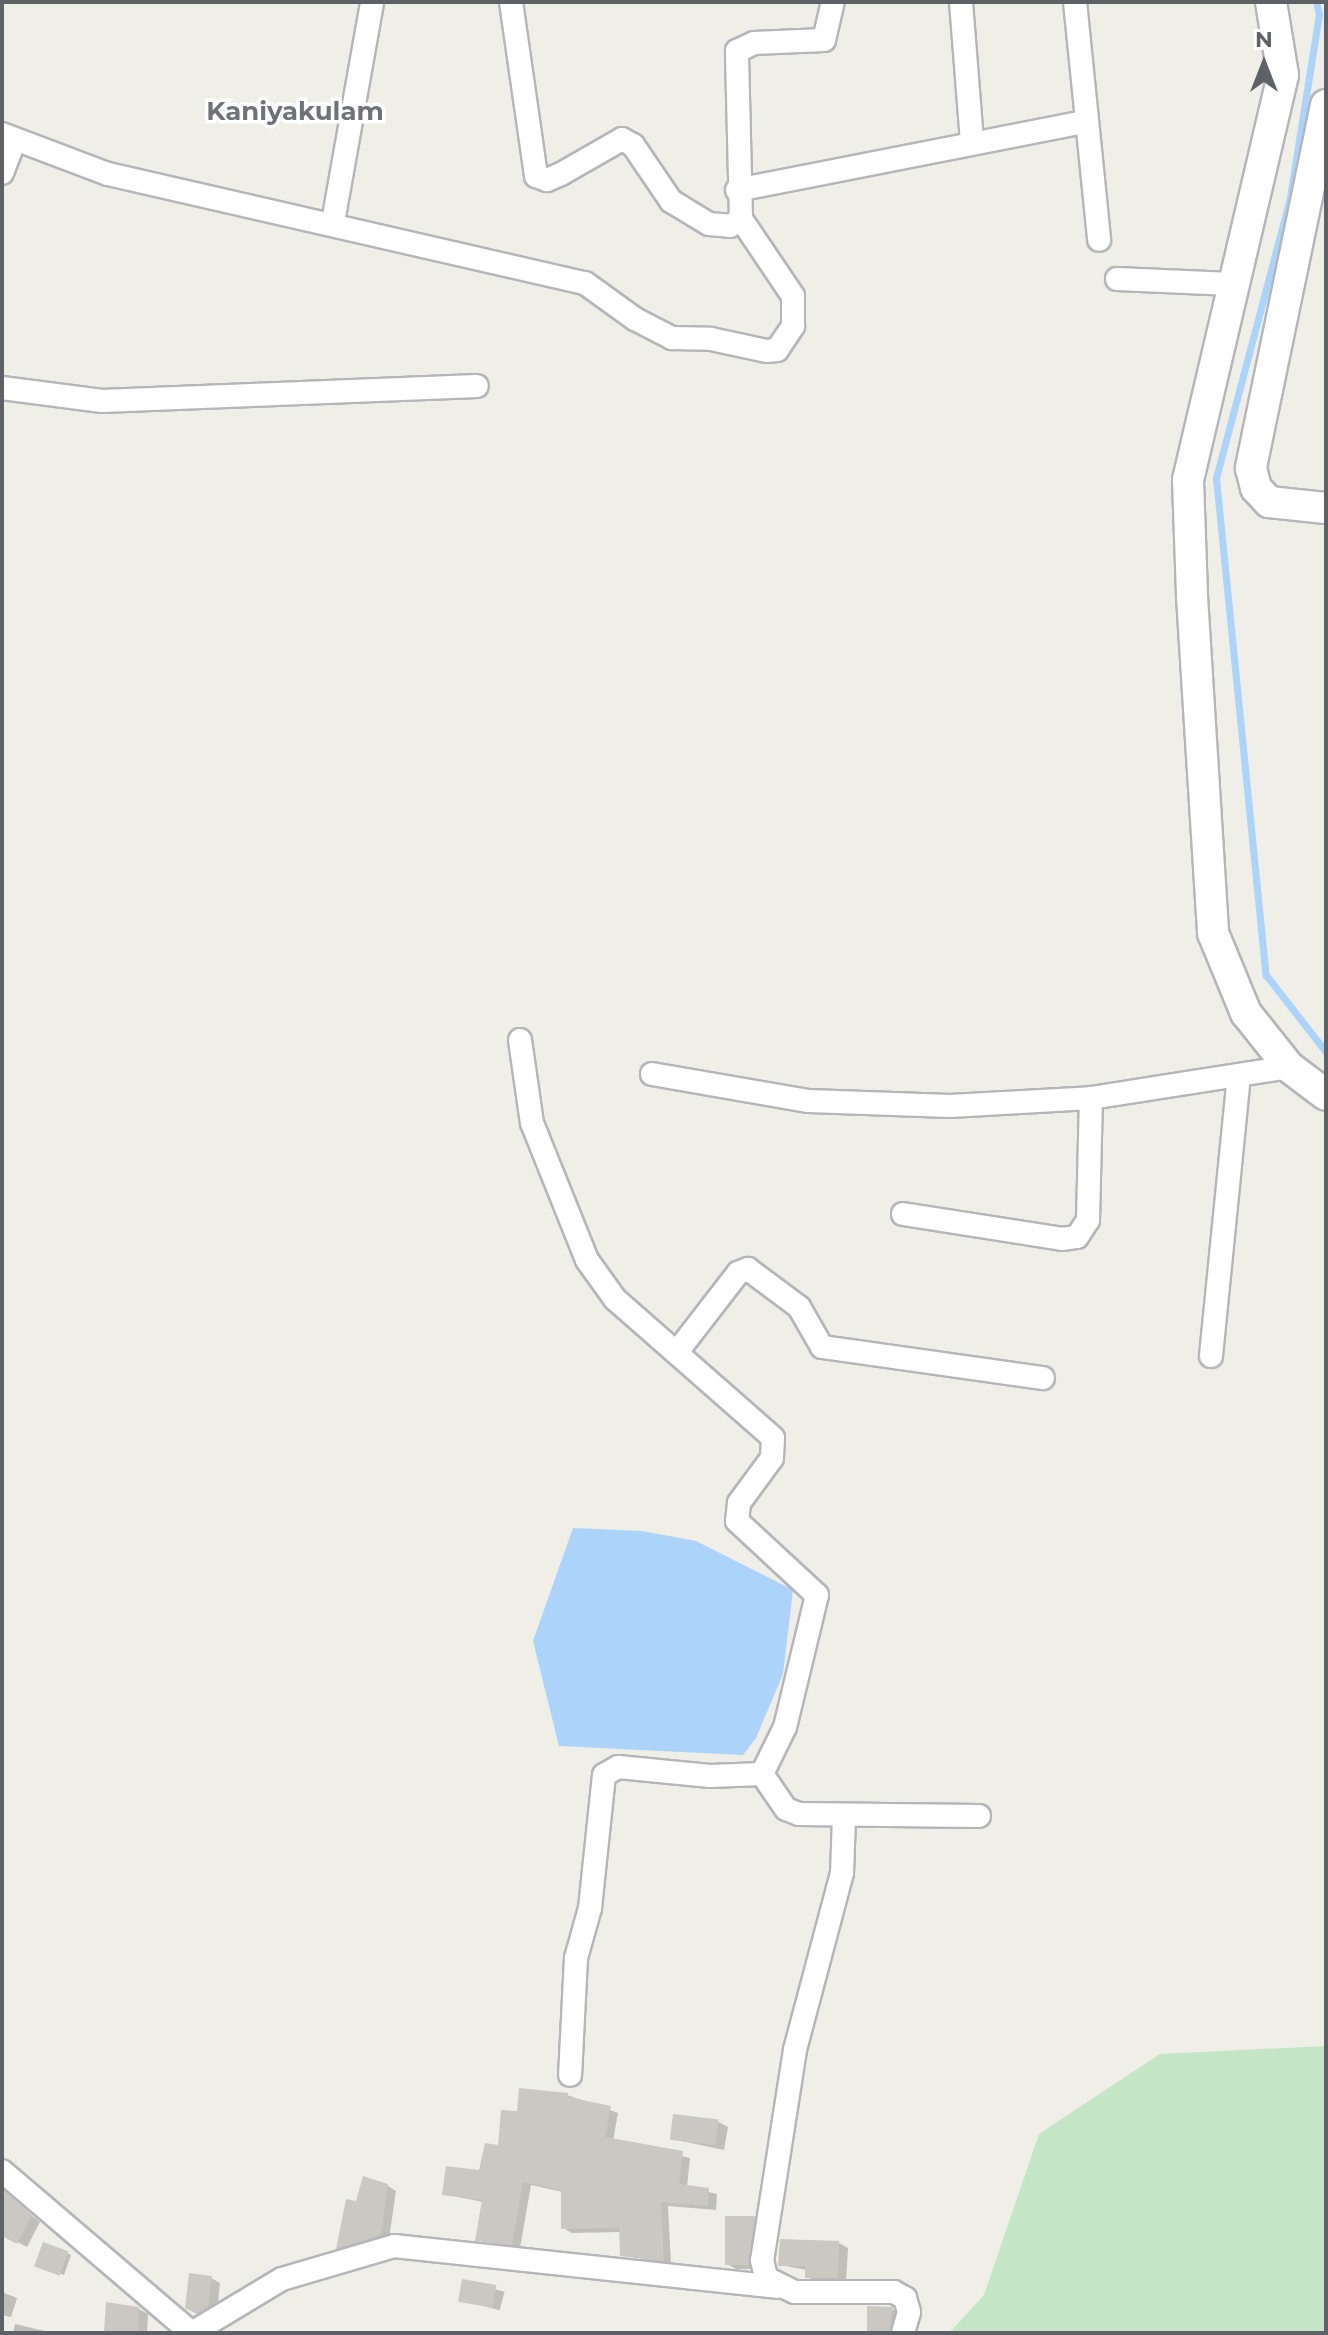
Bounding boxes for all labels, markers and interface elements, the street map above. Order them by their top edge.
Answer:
north arrow [1224,24,1304,104]
text: N [1255,26,1273,53]
district label: Kaniyakulam [206,96,384,128]

